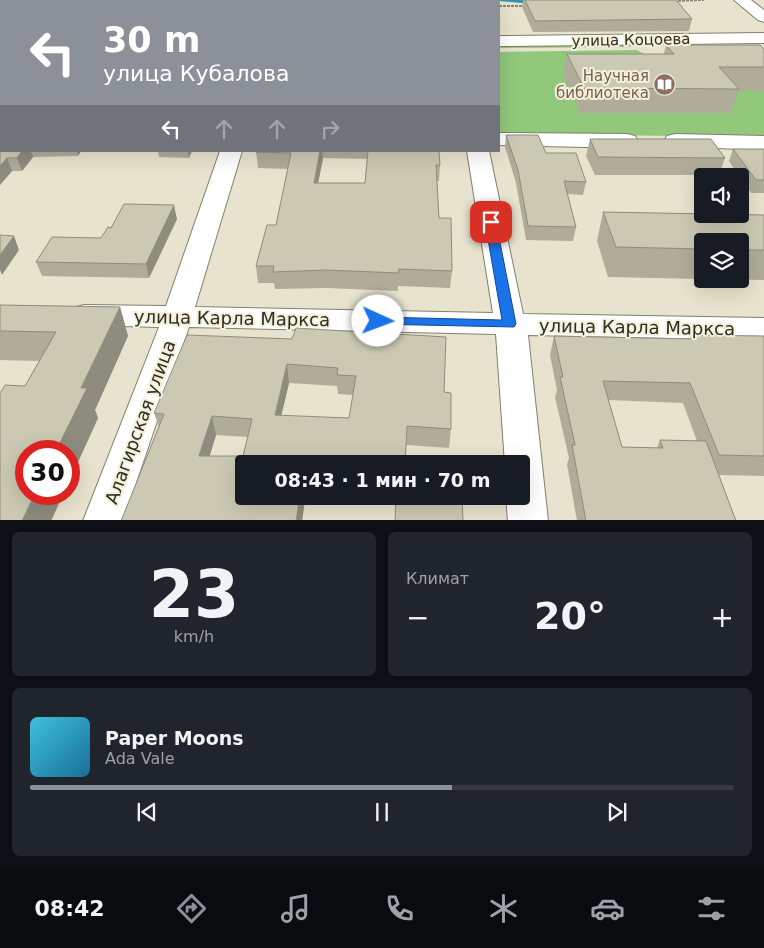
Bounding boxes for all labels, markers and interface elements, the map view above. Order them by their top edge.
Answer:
icon: left [20,20,85,85]
text: 30 m [103,20,200,60]
street label: улица Коцоева [571,30,691,50]
text: улица Кубалова [103,61,289,86]
place label: Научная библиотека [556,67,649,102]
library icon: Научная библиотека [653,73,677,97]
icon: left [157,115,185,143]
icon: ahead [210,115,238,143]
icon: ahead [263,115,291,143]
icon: right [316,115,344,143]
map controls [694,168,749,288]
button: sound [694,168,749,223]
pin [470,201,512,243]
icon: arrive [477,208,505,236]
button: layers [694,233,749,288]
position arrow [351,294,403,346]
street label: улица Карла Маркса [134,306,330,330]
street label: улица Карла Маркса [539,315,735,339]
street label: Алагирская улица [101,337,179,507]
speed limit sign: 30 [15,440,80,505]
text: 08:43 · 1 мин · 70 m [274,469,491,491]
text: 23 [149,557,239,632]
text: Климат [406,569,469,588]
text: 20° [534,594,606,638]
text: − [406,601,429,634]
text: + [711,601,734,634]
text: km/h [174,627,214,646]
text: Paper Moons [105,727,244,749]
text: Ada Vale [105,749,175,768]
icon: previous [133,798,161,826]
icon: pause [368,798,396,826]
icon: next [603,798,631,826]
icon: directions [174,891,209,926]
icon: music [278,891,313,926]
icon: phone [382,891,417,926]
icon: climate [486,891,521,926]
icon: car [590,891,625,926]
icon: filters [694,891,729,926]
text: 08:42 [35,896,105,921]

